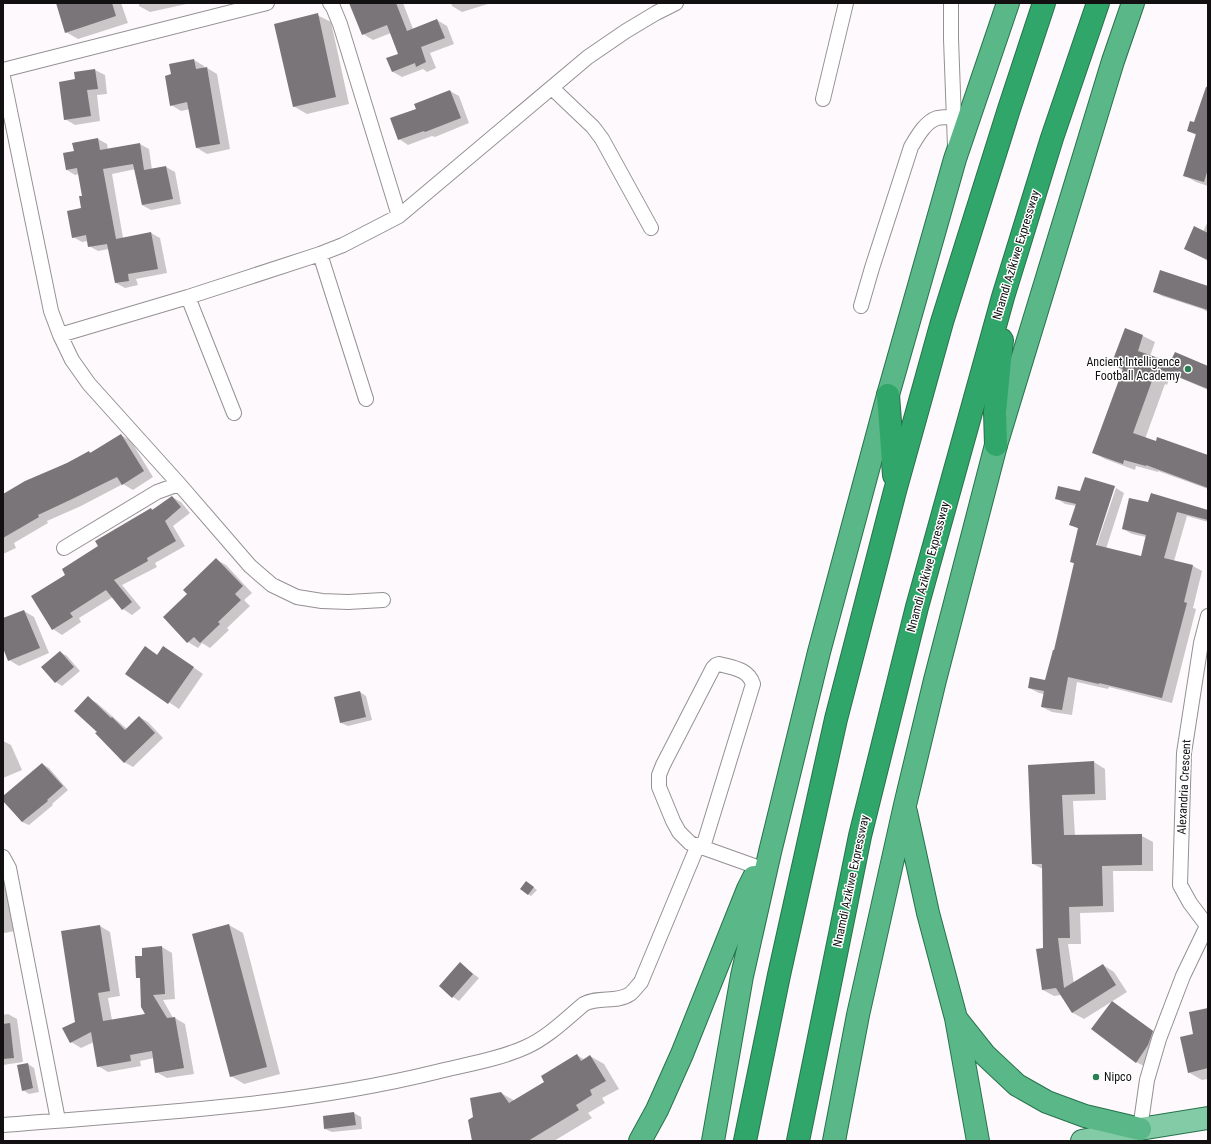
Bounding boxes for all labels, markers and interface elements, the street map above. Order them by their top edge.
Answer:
street label: Nnamdi Azikiwe Expressway [990,189,1042,321]
place label: Ancient Intelligence Football Academy [1086,355,1180,383]
marker: Ancient Intelligence Football Academy [1183,364,1193,374]
street label: Nnamdi Azikiwe Expressway [904,500,952,634]
street label: Alexandria Crescent [1175,739,1193,835]
street label: Nnamdi Azikiwe Expressway [830,814,872,948]
place label: Nipco [1104,1070,1132,1084]
marker: Nipco [1091,1072,1101,1082]

